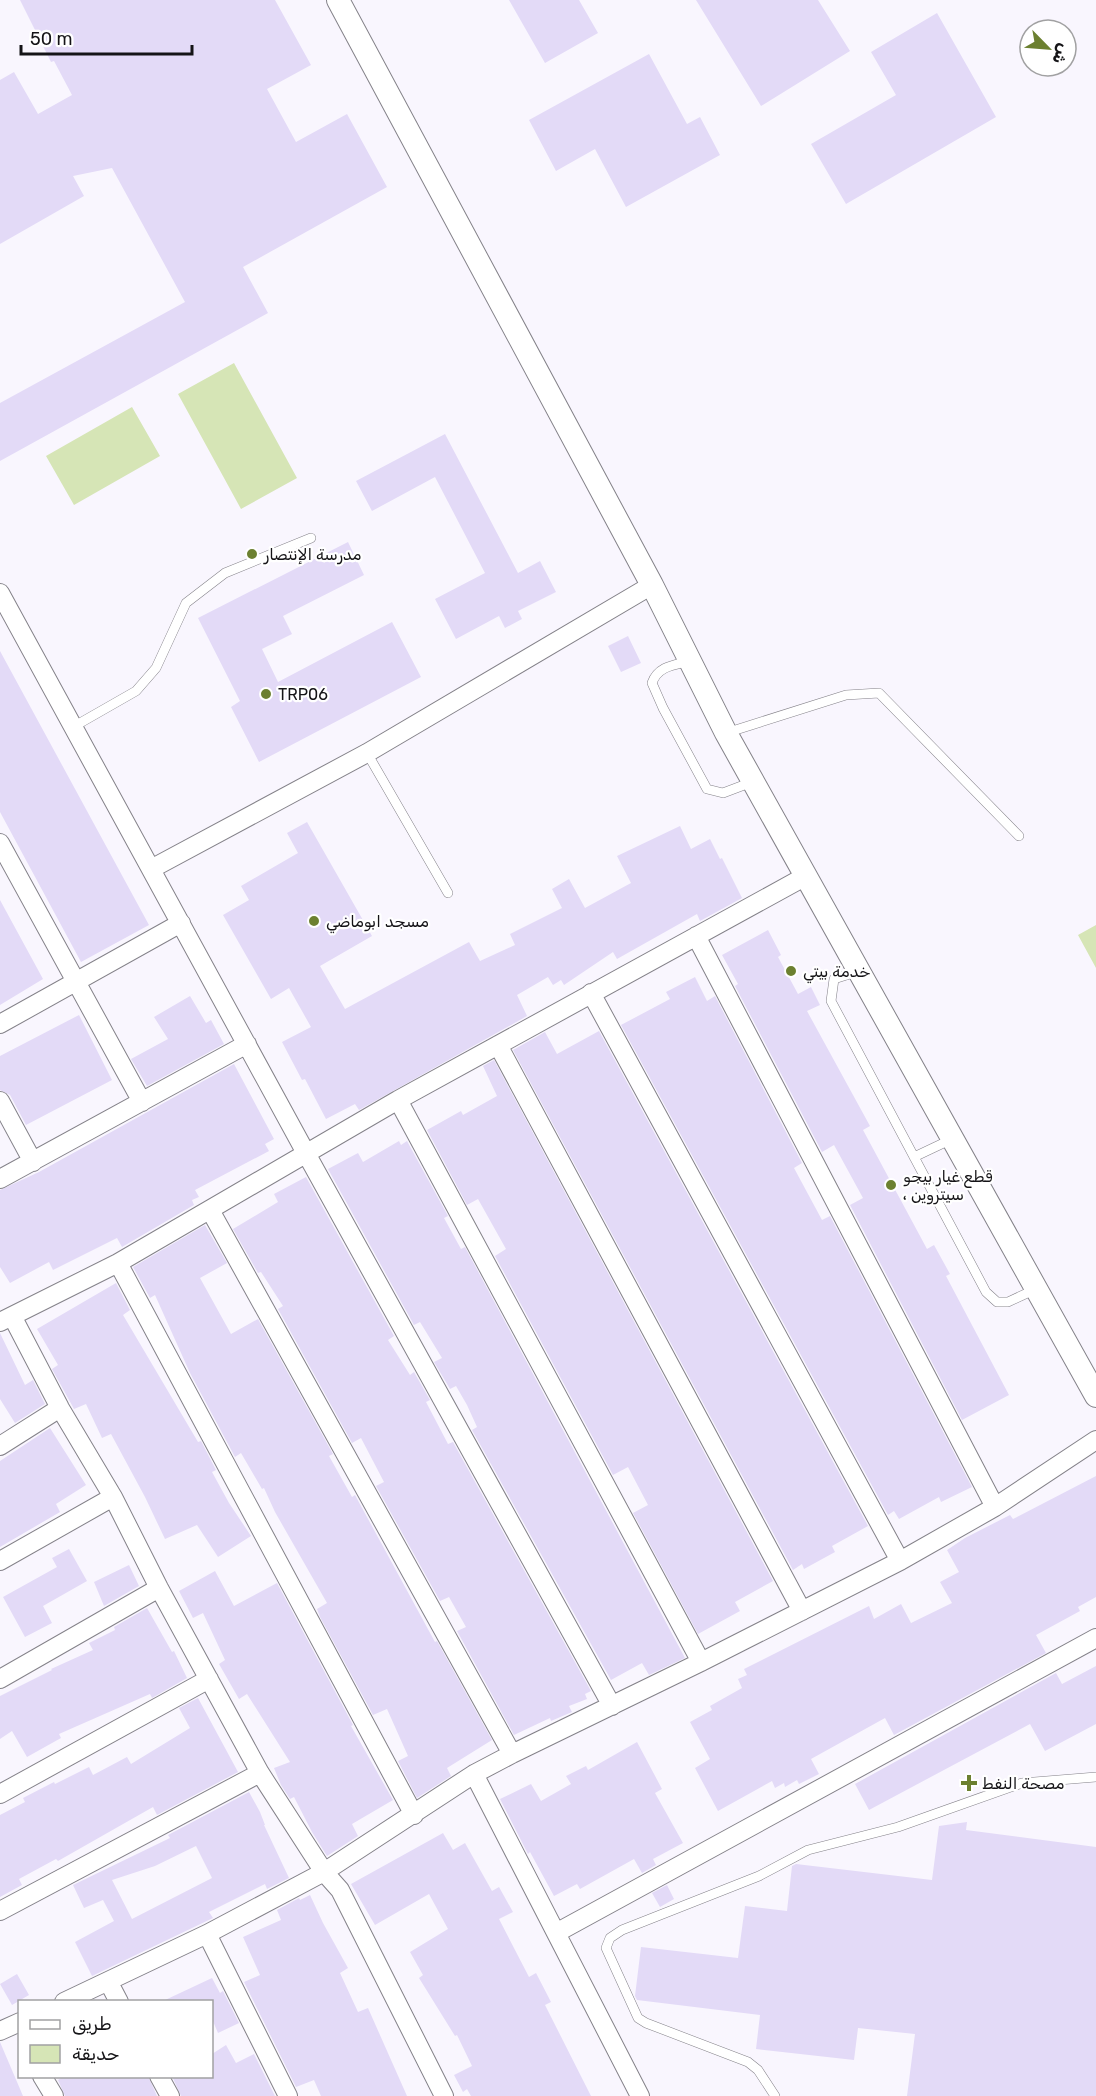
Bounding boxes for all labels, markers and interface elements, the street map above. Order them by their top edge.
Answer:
scale bar [21,18,192,56]
north arrow [1018,18,1078,78]
text: 50 m [30,28,73,50]
text: ش [1048,41,1074,67]
place label: مدرسة الإنتصار [263,545,362,565]
marker: مدرسة الإنتصار [245,547,259,561]
place label: TRP06 [278,685,328,704]
marker: TRP06 [259,687,273,701]
place label: مسجد ابوماضي [326,912,429,934]
marker: مسجد ابوماضي [307,914,321,928]
place label: خدمة بيتي [803,962,870,984]
marker: خدمة بيتي [784,964,798,978]
place label: قطع غيار بيجو ، سيتروين [903,1167,993,1205]
marker: قطع غيار بيجو ، سيتروين [884,1178,898,1192]
marker: مصحة النفط [960,1774,978,1792]
place label: مصحة النفط [982,1774,1065,1793]
legend [18,2000,213,2078]
text: طريق [72,2013,112,2035]
text: حديقة [72,2043,119,2065]

